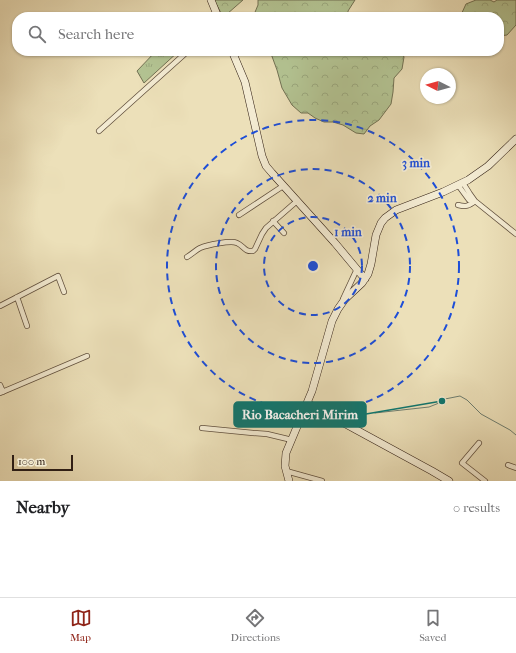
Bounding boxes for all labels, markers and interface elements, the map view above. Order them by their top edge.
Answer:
search box [12,12,504,56]
icon: search [26,23,48,45]
text: Search here [58,25,134,43]
north arrow [420,68,456,104]
text: 3 min [402,156,431,171]
text: 2 min [367,191,398,205]
text: 1 min [334,225,363,239]
centre of rings [306,259,320,273]
callout: Rio Bacacheri Mirim [234,402,366,427]
text: Rio Bacacheri Mirim [242,407,358,422]
scale bar [12,453,73,472]
text: 100 m [18,455,46,468]
text: Nearby [16,497,70,517]
text: 0 results [453,500,500,515]
tab: Map [70,607,92,644]
tab: Directions [231,607,280,644]
tab: Saved [419,607,446,644]

